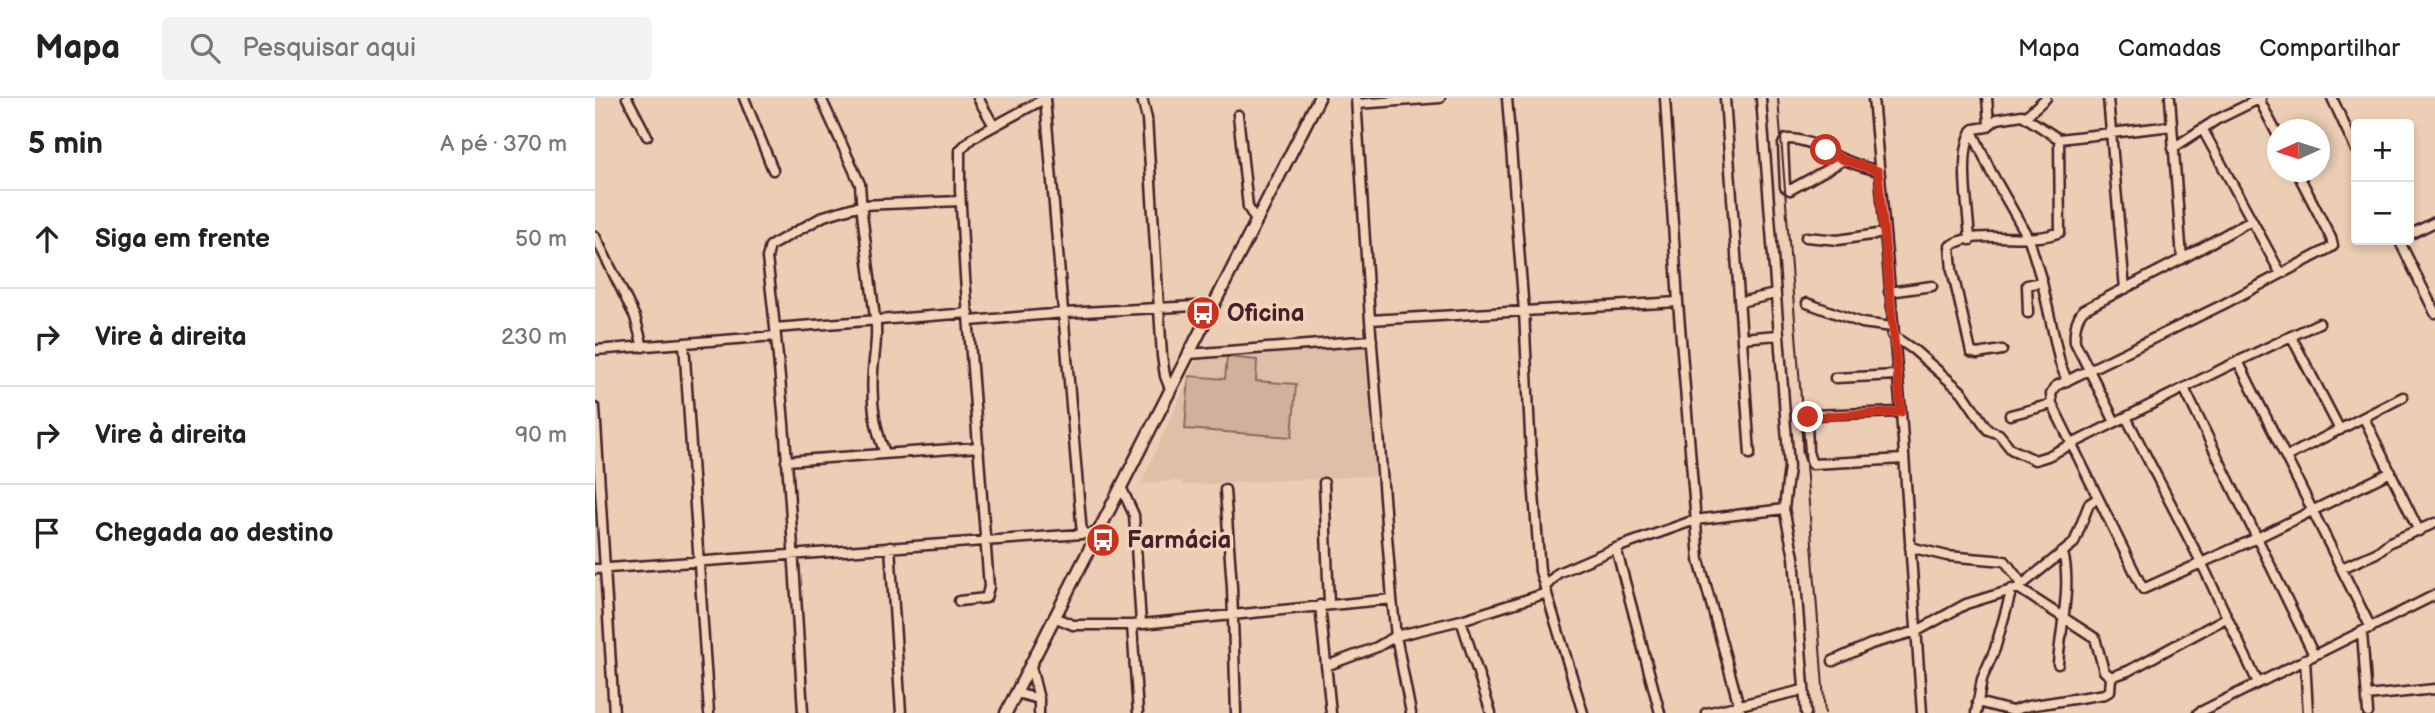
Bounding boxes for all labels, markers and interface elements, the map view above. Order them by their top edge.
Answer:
search box [162,17,652,80]
text: Mapa [35,28,120,68]
icon: search [186,29,224,67]
text: Pesquisar aqui [242,33,416,64]
text: Mapa [2018,34,2080,63]
text: Camadas [2118,34,2221,63]
text: Compartilhar [2259,34,2400,63]
north arrow [2267,119,2330,182]
map controls [2351,119,2414,245]
button: + [2351,119,2414,182]
text: 5 min [28,126,103,162]
text: A pé · 370 m [440,130,567,158]
route start [1810,134,1841,165]
button: − [2351,182,2414,245]
icon: ahead [28,220,66,258]
text: Siga em frente [95,224,270,255]
text: 50 m [515,225,567,253]
bus stop icon: Oficina [1184,294,1222,332]
place label: Oficina [1227,299,1305,328]
icon: right [28,318,66,356]
text: Vire à direita [95,322,247,353]
text: 230 m [501,323,567,351]
route end [1792,401,1823,432]
icon: right [28,416,66,454]
text: Vire à direita [95,420,247,451]
text: 90 m [515,421,567,449]
icon: arrive [28,514,66,552]
text: Chegada ao destino [95,518,333,549]
bus stop icon: Farmácia [1084,521,1122,559]
place label: Farmácia [1127,526,1231,555]

